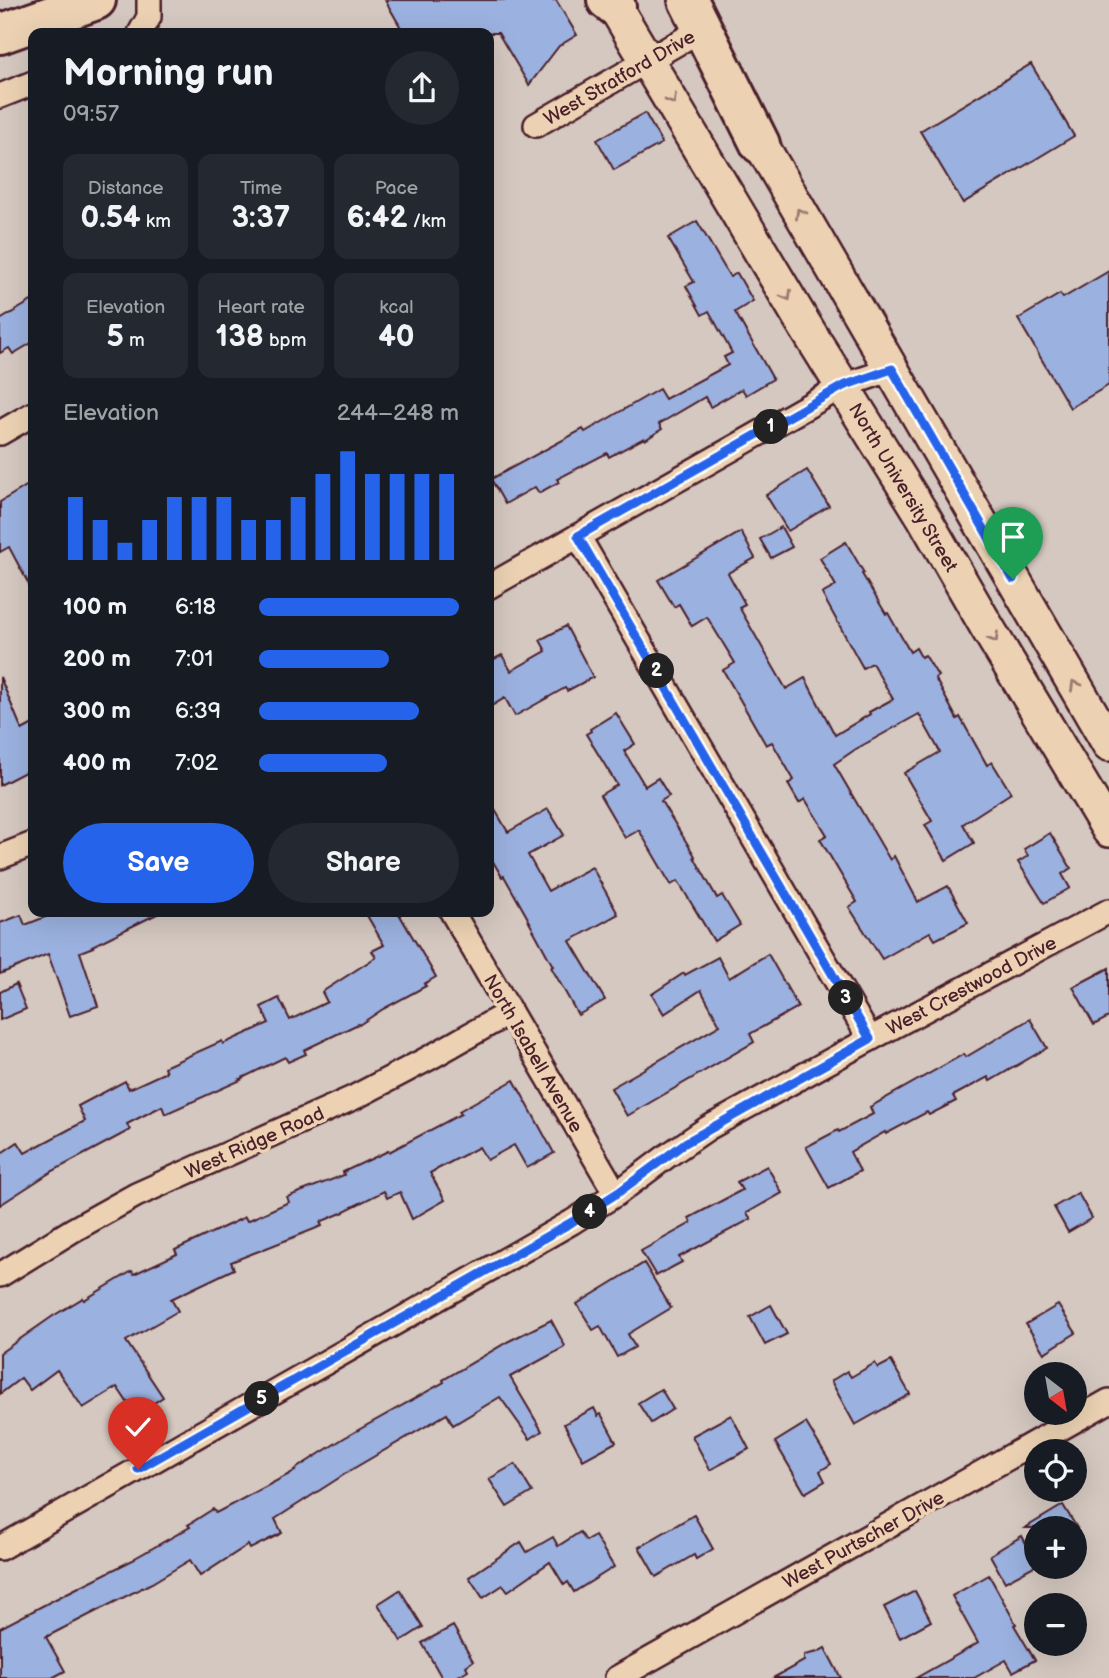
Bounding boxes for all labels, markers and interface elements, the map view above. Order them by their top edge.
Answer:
street label: West Stratford Drive [540,26,700,131]
text: Morning run [63,51,274,96]
button: share [385,51,459,125]
one-way arrow [664,93,677,106]
text: 09:57 [63,100,119,128]
text: Distance [88,177,164,200]
text: Time [240,177,282,200]
text: Pace [375,177,418,200]
text: 0.54 [80,200,141,236]
text: 3:37 [232,200,290,236]
text: 6:42 [346,200,407,236]
one-way arrow [795,208,808,220]
text: km [141,210,171,233]
text: /km [407,210,446,233]
one-way arrow [779,289,792,302]
text: Elevation [86,296,165,319]
text: Heart rate [217,296,305,319]
text: kcal [379,296,413,319]
text: 5 [107,319,124,355]
text: 138 [216,319,264,355]
text: 40 [378,319,415,355]
text: m [124,329,145,352]
text: bpm [264,329,306,352]
text: Elevation [63,399,159,427]
text: 244–248 m [337,399,459,427]
street label: North University Street [843,399,962,577]
pin: 1 [754,410,788,444]
text: 1 [767,415,775,438]
pin [983,507,1043,579]
icon: arrive [994,518,1032,556]
text: 100 m [63,593,127,621]
text: 6:18 [175,593,216,621]
one-way arrow [985,630,998,643]
text: 200 m [63,645,131,673]
text: 7:01 [175,645,213,673]
pin: 2 [640,654,674,688]
text: 2 [651,659,662,682]
one-way arrow [1070,679,1083,692]
text: 300 m [63,697,131,725]
text: 6:39 [175,697,221,725]
text: 400 m [63,749,131,777]
text: 7:02 [175,749,218,777]
button: Save [63,823,254,903]
button: Share [268,823,459,903]
street label: West Crestwood Drive [883,932,1061,1041]
street label: North Isabell Avenue [478,970,587,1137]
pin: 3 [828,981,864,1016]
text: 3 [840,986,851,1009]
street label: West Ridge Road [181,1102,328,1184]
pin: 4 [572,1194,608,1230]
text: 4 [584,1200,595,1223]
north arrow [1024,1362,1087,1424]
map controls [1024,1362,1087,1656]
pin: 5 [244,1382,280,1416]
text: 5 [256,1387,267,1410]
pin [108,1397,168,1469]
icon: check [119,1408,157,1446]
button: locate [1024,1439,1087,1502]
street label: West Purtscher Drive [779,1486,948,1594]
button: + [1024,1516,1087,1579]
button: − [1024,1593,1087,1656]

